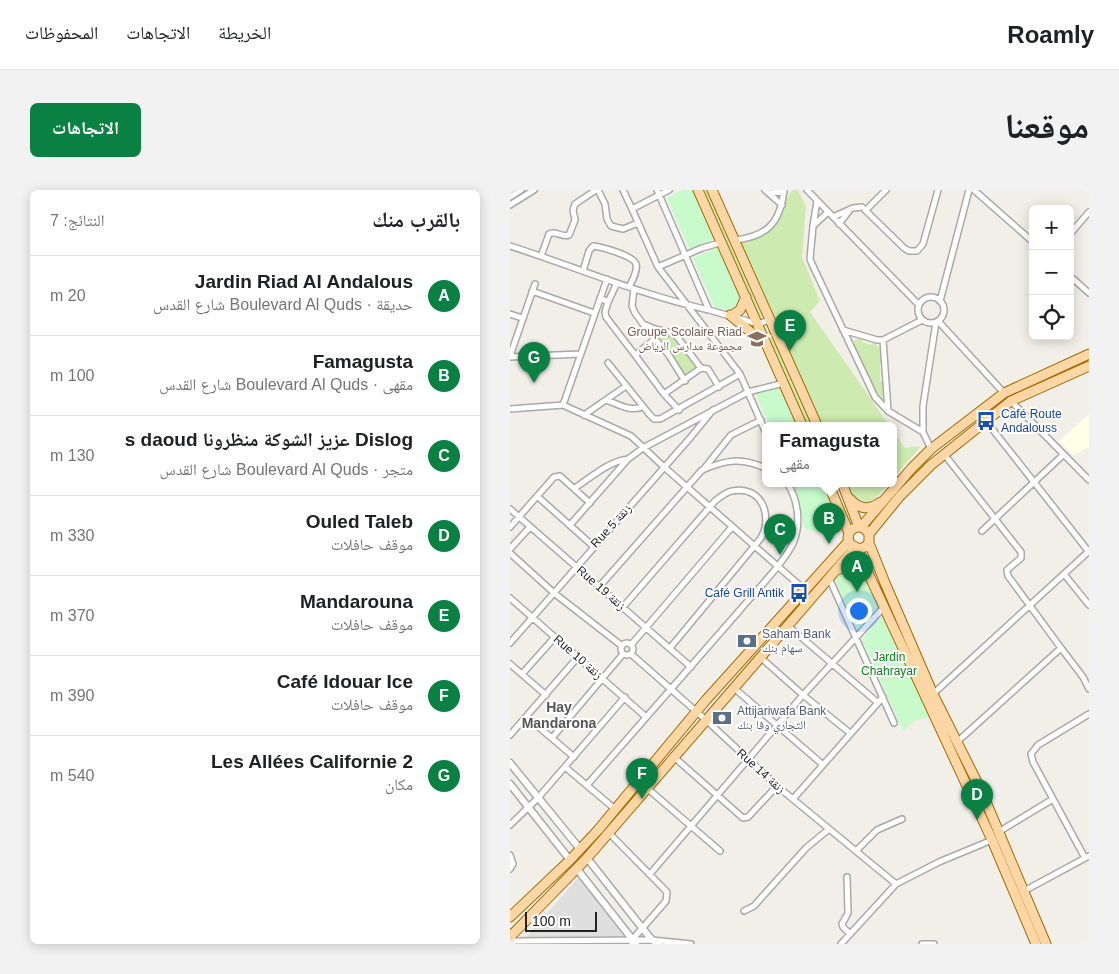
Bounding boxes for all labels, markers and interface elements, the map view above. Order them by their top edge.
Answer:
text: Roamly [1007,21,1094,48]
text: المحفوظات [25,23,98,43]
text: الاتجاهات [126,23,190,43]
text: الخريطة [218,23,271,43]
button: الاتجاهات [30,103,141,157]
text: موقعنا [1004,106,1089,145]
map controls [1029,205,1074,340]
button: + [1029,205,1074,250]
text: بالقرب منك [372,208,460,231]
text: النتائج: 7 [50,212,105,229]
button: − [1029,250,1074,295]
text: Jardin Riad Al Andalous [195,271,413,292]
text: 20 m [50,287,86,304]
text: A [438,287,450,304]
button: locate [1029,295,1074,340]
text: حديقة · Boulevard Al Quds شارع القدس [153,296,413,313]
pin: E [774,310,806,351]
place label: Groupe Scolaire Riad مجموعة مدارس الرياض [627,325,742,353]
school or university icon: Groupe Scolaire Riad مجموعة مدارس الرياض [746,328,768,350]
pin: G [518,342,550,383]
text: Famagusta [313,351,413,372]
text: 100 m [50,367,94,384]
text: B [438,367,450,384]
text: مقهى · Boulevard Al Quds شارع القدس [159,376,413,393]
place label: Café Route Andalouss [1001,407,1062,435]
bus stop icon: Café Route Andalouss [975,410,997,432]
popup [762,422,897,487]
text: Dislog عزيز الشوكة منظرونا s daoud [125,429,413,450]
text: Famagusta [779,430,880,451]
text: 130 m [50,447,94,464]
text: C [438,447,450,464]
text: مقهى [779,455,810,472]
text: متجر · Boulevard Al Quds شارع القدس [160,461,413,478]
street label: Rue 5 زنقة [588,501,634,551]
pin: B [813,503,845,544]
text: Ouled Taleb [306,511,413,532]
pin: C [764,514,796,555]
text: 330 m [50,527,94,544]
text: D [438,527,450,544]
text: موقف حافلات [331,536,413,553]
pin: A [841,551,873,592]
street label: Rue 19 زنقة [574,563,629,613]
bus stop icon: Café Grill Antik [788,582,810,604]
place label: Café Grill Antik [705,586,785,600]
text: Mandarouna [300,591,413,612]
your location [846,598,872,624]
text: 370 m [50,607,94,624]
text: E [439,607,449,624]
text: موقف حافلات [331,616,413,633]
place label: Saham Bank سهام بنك [762,627,832,656]
bank icon: Saham Bank سهام بنك [736,630,758,652]
street label: Rue 10 زنقة [551,632,606,682]
park label: Jardin Chahrayar [861,650,917,678]
text: Café Idouar Ice [277,671,413,692]
text: 390 m [50,687,94,704]
text: F [439,687,449,704]
text: موقف حافلات [331,696,413,713]
district label: Hay Mandarona [522,699,597,731]
place label: Attijariwafa Bank التجاري وفا بنك [737,704,827,735]
bank icon: Attijariwafa Bank التجاري وفا بنك [711,707,733,729]
street label: Rue 14 زنقة [734,746,788,797]
text: Les Allées Californie 2 [211,751,413,772]
pin: F [626,758,658,799]
text: 540 m [50,767,94,784]
text: G [438,767,450,784]
text: مكان [385,776,413,793]
pin: D [961,779,993,820]
scale bar [525,909,598,932]
text: 100 m [532,913,571,929]

